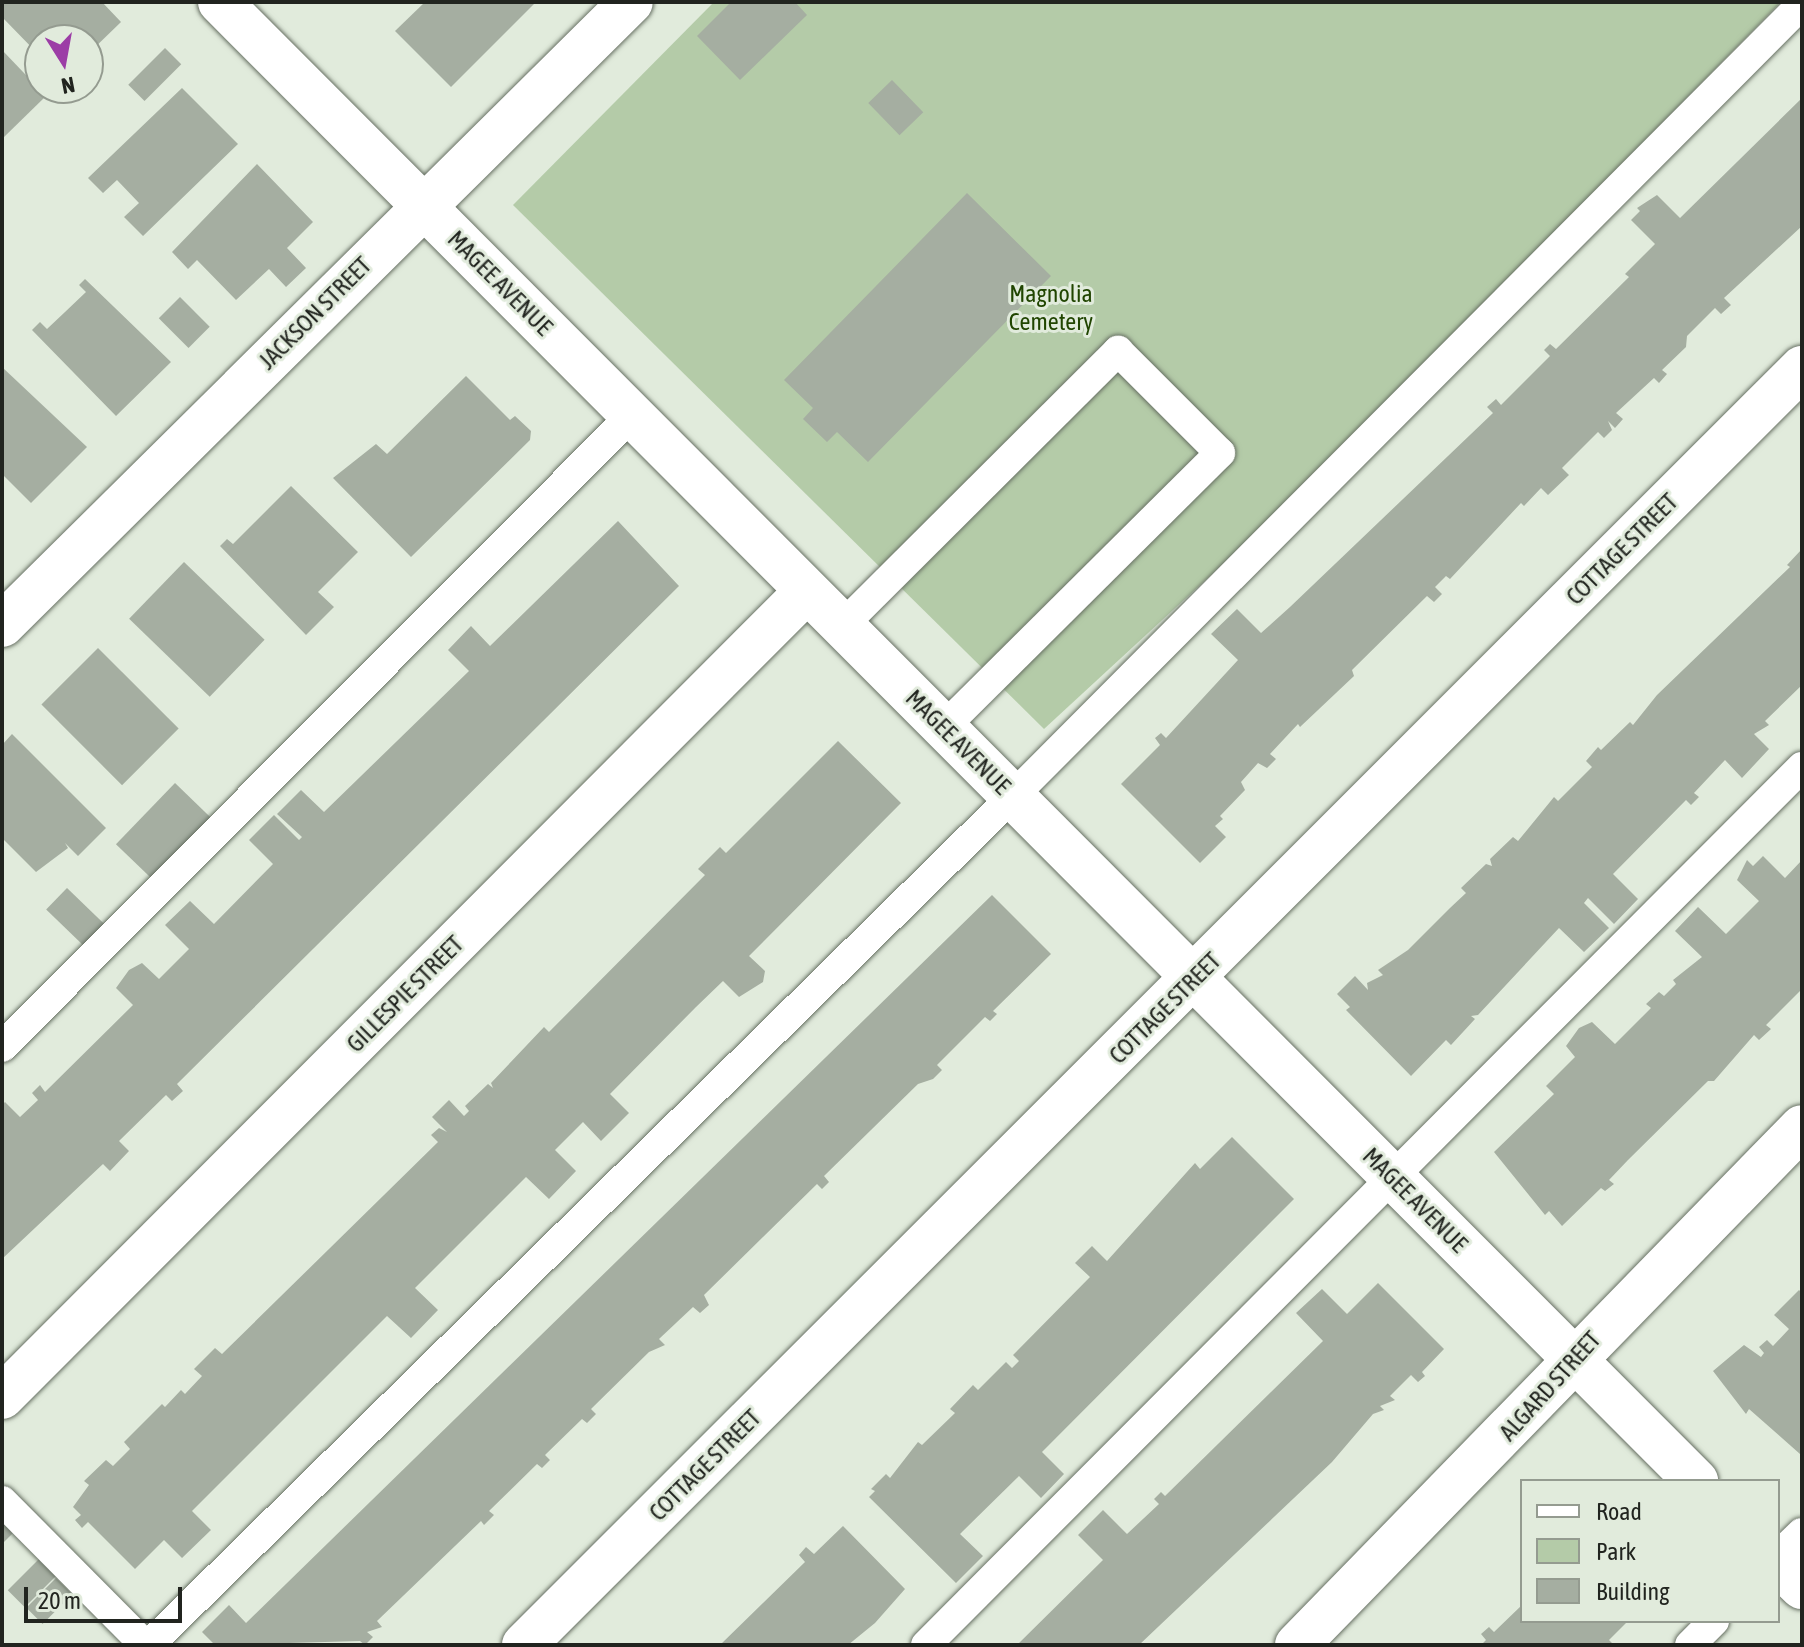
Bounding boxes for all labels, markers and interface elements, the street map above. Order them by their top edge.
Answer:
north arrow [24,24,104,104]
text: N [59,72,77,100]
street label: MAGEE AVENUE [442,225,558,341]
street label: JACKSON STREET [253,251,377,375]
park label: Magnolia Cemetery [1009,280,1093,336]
street label: COTTAGE STREET [1560,487,1684,611]
street label: MAGEE AVENUE [900,684,1016,800]
street label: GILLESPIE STREET [341,930,469,1058]
street label: COTTAGE STREET [1103,946,1227,1070]
street label: MAGEE AVENUE [1357,1142,1473,1258]
street label: ALGARD STREET [1493,1325,1607,1447]
street label: COTTAGE STREET [643,1403,767,1527]
legend [1520,1479,1780,1623]
text: Road [1596,1498,1642,1525]
text: Park [1596,1538,1636,1565]
scale bar [28,1571,186,1621]
text: Building [1596,1578,1669,1605]
text: 20 m [38,1587,81,1614]

